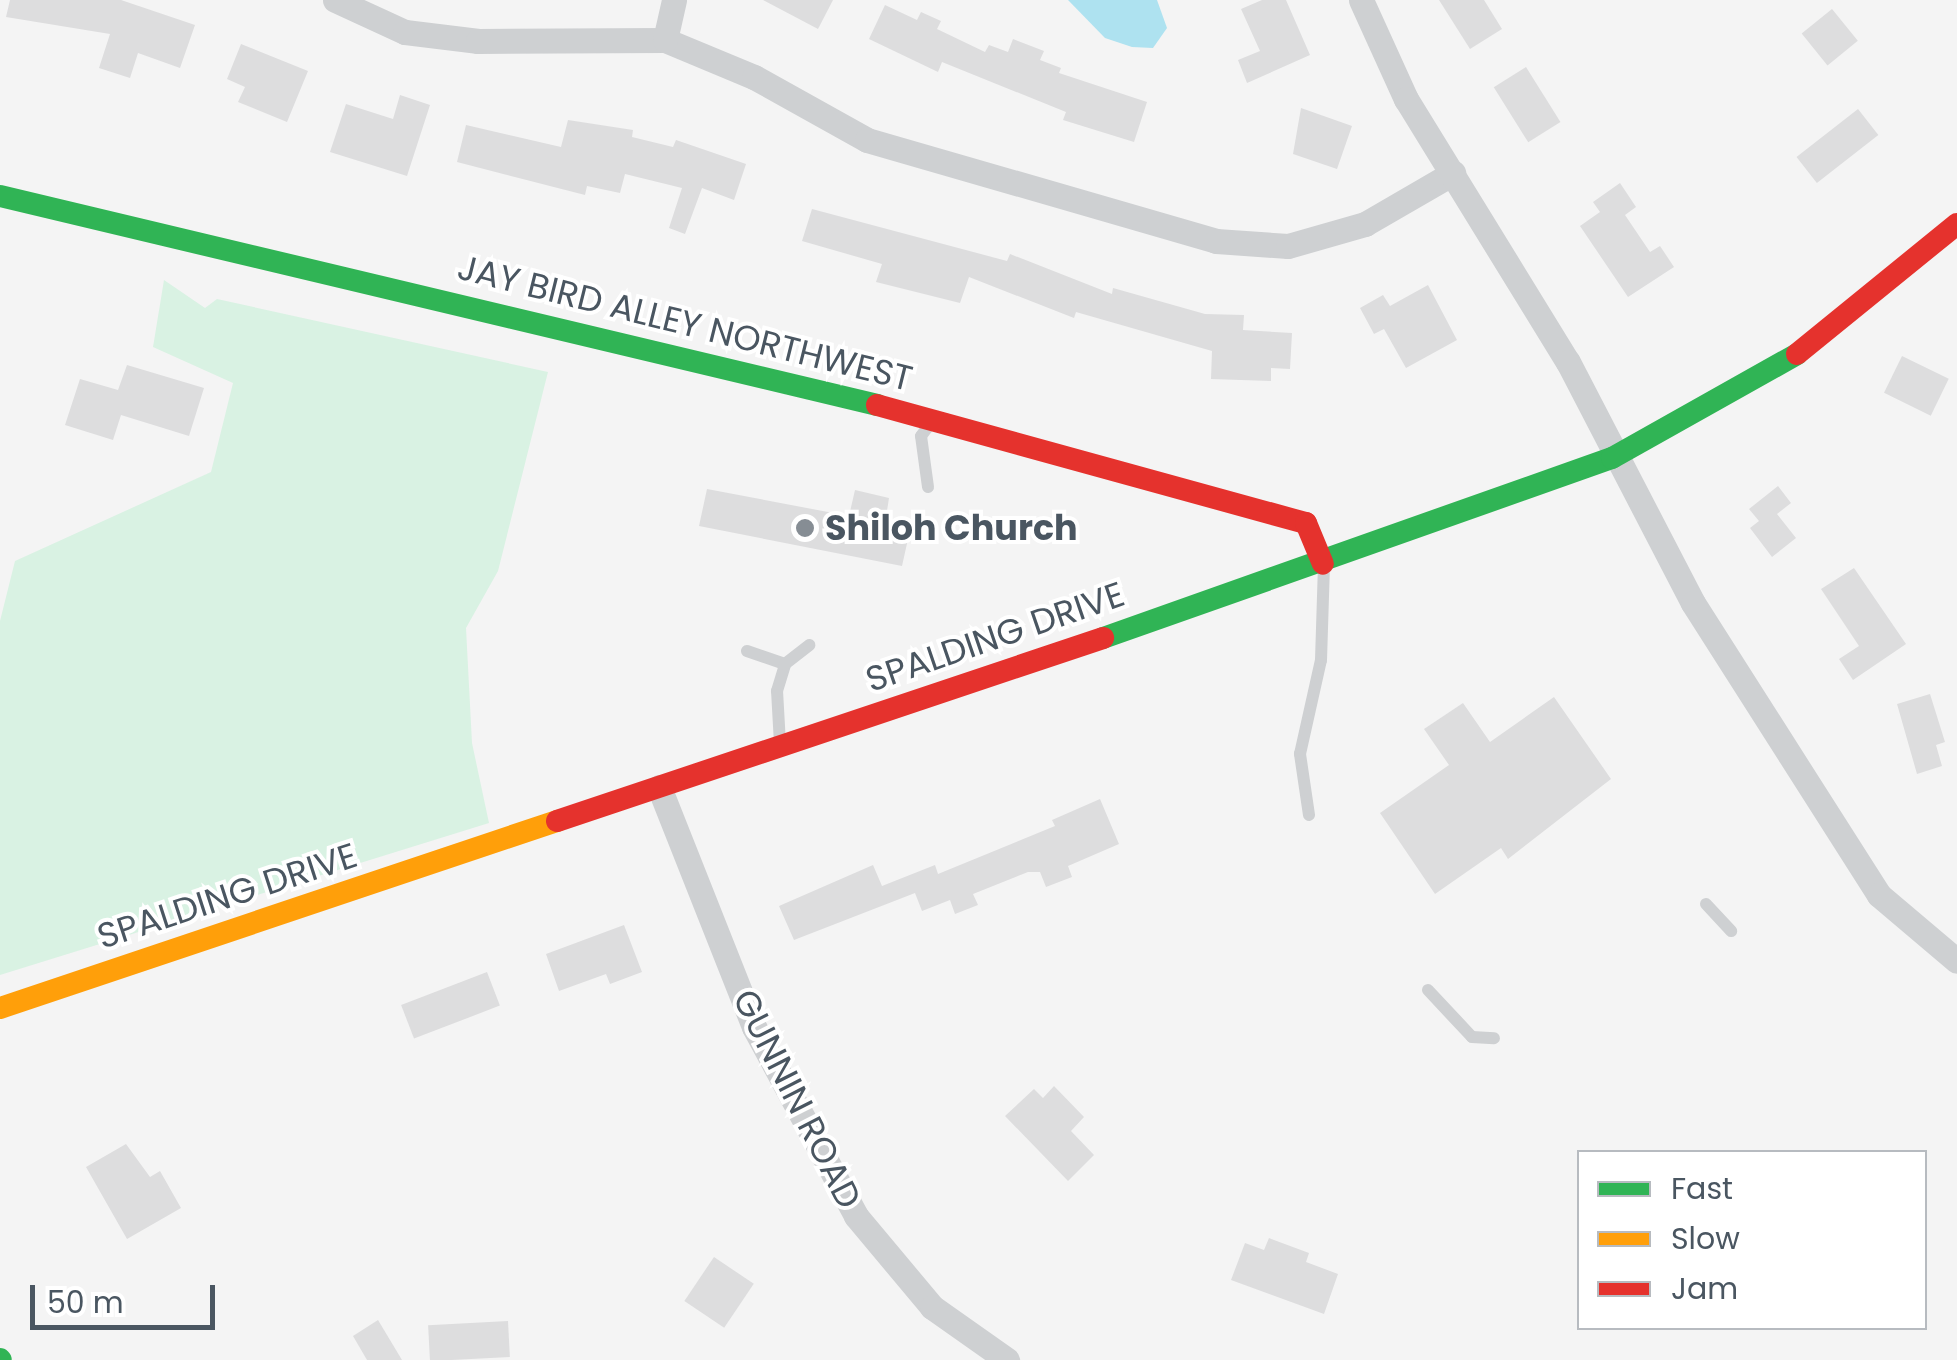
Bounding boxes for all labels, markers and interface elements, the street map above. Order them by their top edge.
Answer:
street label: JAY BIRD ALLEY NORTHWEST [453,246,917,400]
place label: Shiloh Church [825,507,1078,549]
marker: Shiloh Church [794,517,816,539]
street label: SPALDING DRIVE [860,573,1130,701]
street label: SPALDING DRIVE [92,834,362,958]
street label: GUNNIN ROAD [724,983,870,1215]
legend [1577,1150,1927,1330]
text: Fast [1671,1167,1733,1210]
text: Slow [1671,1217,1740,1260]
scale bar [35,1265,220,1327]
text: Jam [1671,1267,1738,1310]
text: 50 m [47,1281,124,1324]

